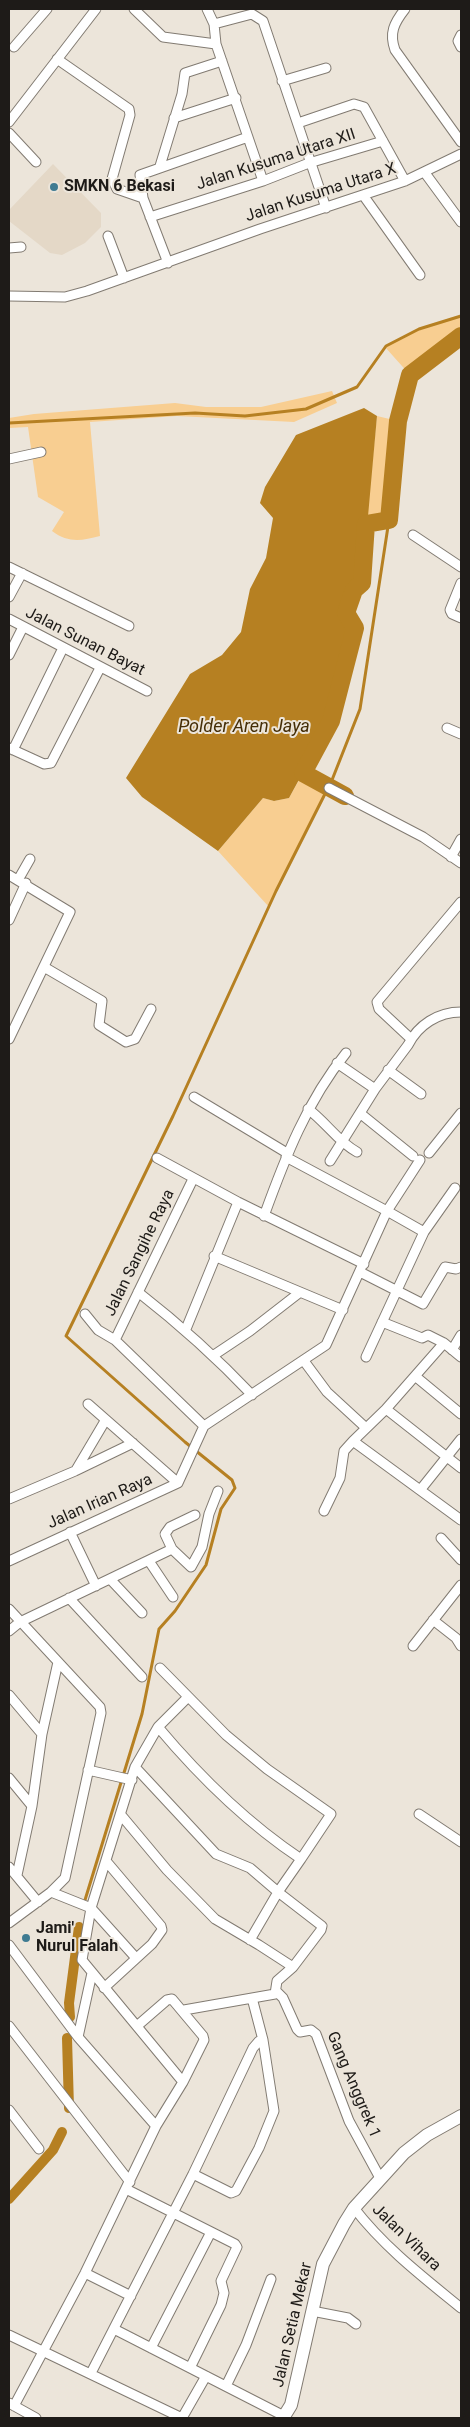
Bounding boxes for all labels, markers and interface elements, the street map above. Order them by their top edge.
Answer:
street label: Jalan Kusuma Utara XII [194,125,358,195]
street label: Jalan Kusuma Utara X [243,160,399,226]
place label: SMKN 6 Bekasi [64,177,175,197]
marker: SMKN 6 Bekasi [48,181,60,193]
street label: Jalan Sunan Bayat [22,604,148,680]
water label: Polder Aren Jaya [178,716,310,738]
street label: Jalan Sangihe Raya [101,1186,179,1320]
street label: Jalan Irian Raya [45,1470,155,1534]
place label: Jami' Nurul Falah [36,1919,118,1957]
marker: Jami' Nurul Falah [20,1932,32,1944]
street label: Gang Anggrek 1 [322,2029,384,2141]
street label: Jalan Vihara [368,2200,444,2276]
street label: Jalan Setia Mekar [269,2261,317,2389]

